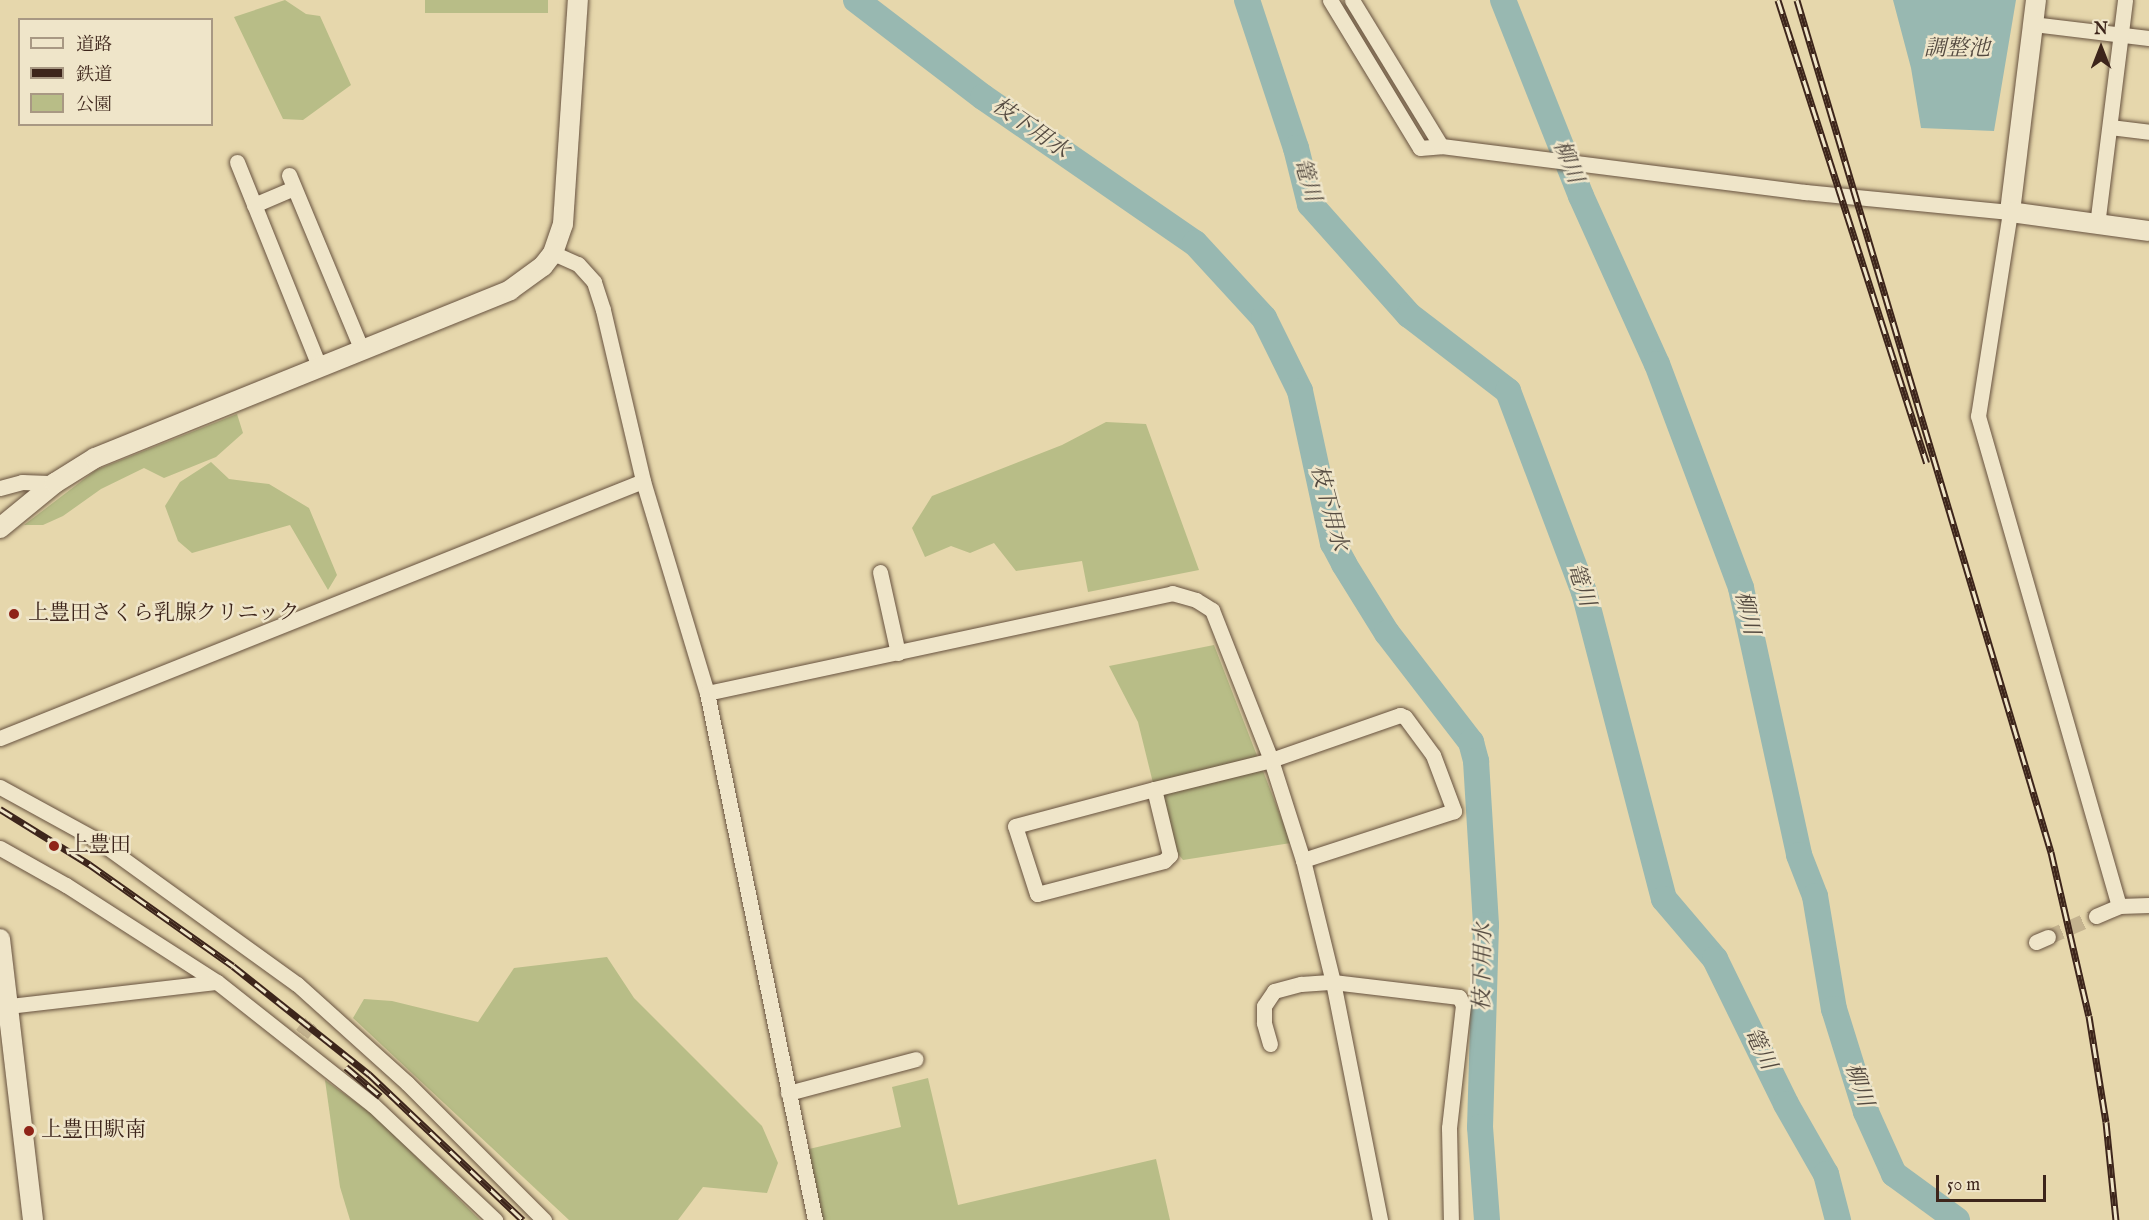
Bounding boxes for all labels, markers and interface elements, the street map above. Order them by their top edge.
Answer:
legend [18,18,213,126]
north arrow [2071,18,2131,78]
text: N [2094,20,2108,40]
text: 道路 [76,34,112,57]
water label: 調整池 [1924,37,1990,63]
text: 鉄道 [76,64,112,87]
water label: 枝下用水 [986,93,1074,165]
text: 公園 [76,94,112,117]
water label: 柳川 [1547,137,1587,187]
water label: 篭川 [1287,155,1325,205]
water label: 枝下用水 [1304,462,1352,554]
water label: 篭川 [1561,560,1599,610]
water label: 柳川 [1728,589,1764,637]
place label: 上豊田さくら乳腺クリニック [28,601,301,627]
marker: 上豊田さくら乳腺クリニック [5,605,23,623]
place label: 上豊田 [68,833,131,859]
marker: 上豊田 [45,837,63,855]
water label: 枝下用水 [1470,923,1498,1011]
water label: 篭川 [1737,1023,1781,1075]
water label: 柳川 [1839,1060,1877,1110]
place label: 上豊田駅南 [41,1118,146,1144]
marker: 上豊田駅南 [22,1124,36,1138]
scale bar [1939,1163,2048,1201]
text: 50 m [1947,1174,1980,1197]

